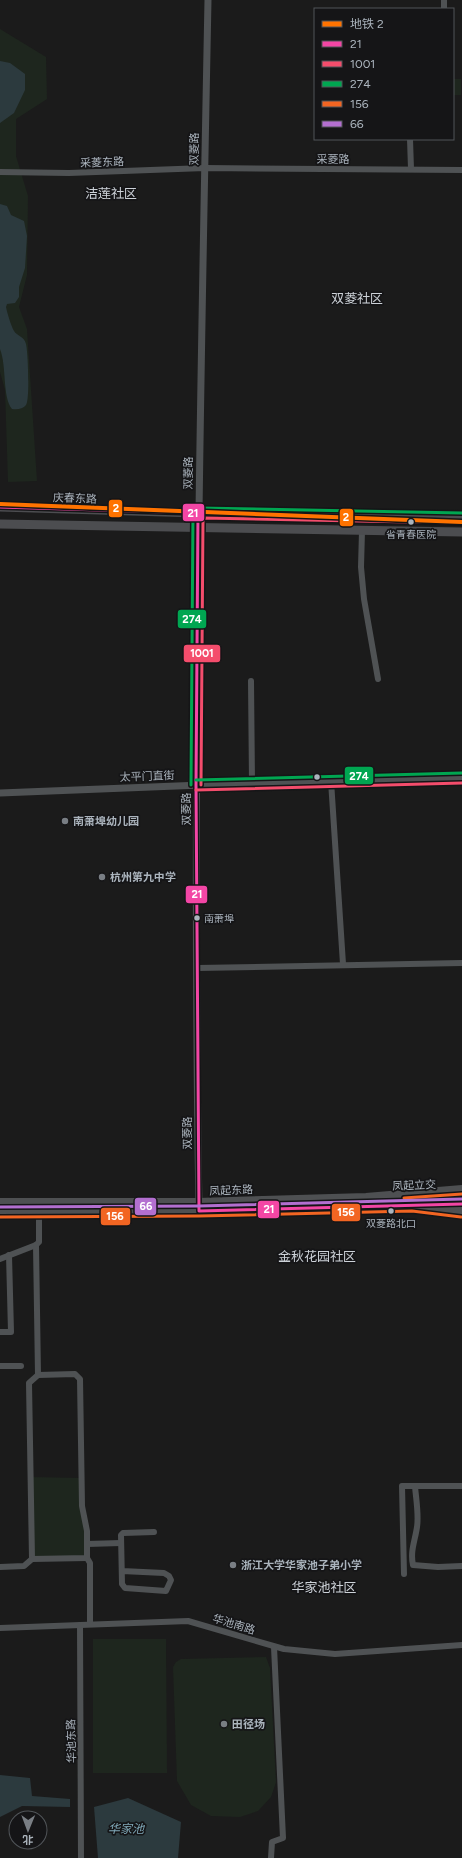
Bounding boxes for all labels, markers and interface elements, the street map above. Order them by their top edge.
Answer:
legend [314,8,454,140]
text: 地铁 2 [350,17,384,31]
text: 21 [350,37,362,51]
text: 1001 [350,57,375,71]
text: 274 [350,77,371,91]
text: 156 [350,97,369,111]
text: 66 [350,117,364,131]
street label: 双菱路 [188,132,201,166]
street label: 采菱路 [317,153,350,166]
street label: 采菱东路 [80,155,124,170]
district label: 洁莲社区 [85,186,137,201]
district label: 双菱社区 [331,291,383,306]
street label: 双菱路 [182,456,195,490]
street label: 庆春东路 [53,491,97,506]
line badge: 2 [108,499,123,518]
text: 2 [113,502,119,515]
line badge: 21 [182,503,205,522]
text: 21 [187,507,199,520]
line badge: 2 [339,508,354,527]
text: 2 [343,511,349,524]
marker: 省青春医院 [406,517,416,527]
place label: 省青春医院 [386,528,436,541]
line badge: 274 [177,609,207,629]
text: 274 [182,613,202,626]
line badge: 1001 [183,644,221,663]
text: 1001 [190,647,214,660]
line badge: 274 [344,766,374,785]
street label: 太平门直街 [119,769,175,784]
text: 274 [349,770,369,783]
unlabelled marker [312,772,322,782]
street label: 双菱路 [180,793,193,826]
place label: 南萧埠幼儿园 [73,815,139,828]
marker: 南萧埠幼儿园 [60,816,70,826]
place label: 杭州第九中学 [110,871,176,884]
marker: 杭州第九中学 [97,872,107,882]
line badge: 21 [185,885,208,904]
text: 21 [191,888,203,901]
place label: 南萧埠 [204,912,234,925]
marker: 南萧埠 [192,913,202,923]
street label: 双菱路 [181,1117,194,1150]
street label: 凤起立交 [392,1178,436,1193]
street label: 凤起东路 [209,1183,253,1198]
line badge: 66 [134,1197,157,1216]
text: 66 [140,1200,153,1213]
line badge: 21 [257,1200,280,1219]
text: 21 [263,1203,275,1216]
line badge: 156 [331,1203,361,1222]
text: 156 [337,1206,355,1219]
marker: 双菱路北口 [386,1206,396,1216]
line badge: 156 [100,1207,131,1226]
text: 156 [106,1210,124,1223]
place label: 双菱路北口 [366,1217,416,1230]
district label: 金秋花园社区 [278,1249,356,1264]
place label: 浙江大学华家池子弟小学 [241,1559,362,1572]
marker: 浙江大学华家池子弟小学 [228,1560,238,1570]
district label: 华家池社区 [291,1580,357,1595]
street label: 华池南路 [211,1612,257,1637]
place label: 田径场 [232,1718,265,1731]
street label: 华池东路 [65,1719,78,1763]
marker: 田径场 [219,1719,229,1729]
north arrow [8,1810,48,1850]
water label: 华家池 [108,1822,145,1836]
text: 北 [22,1833,33,1846]

